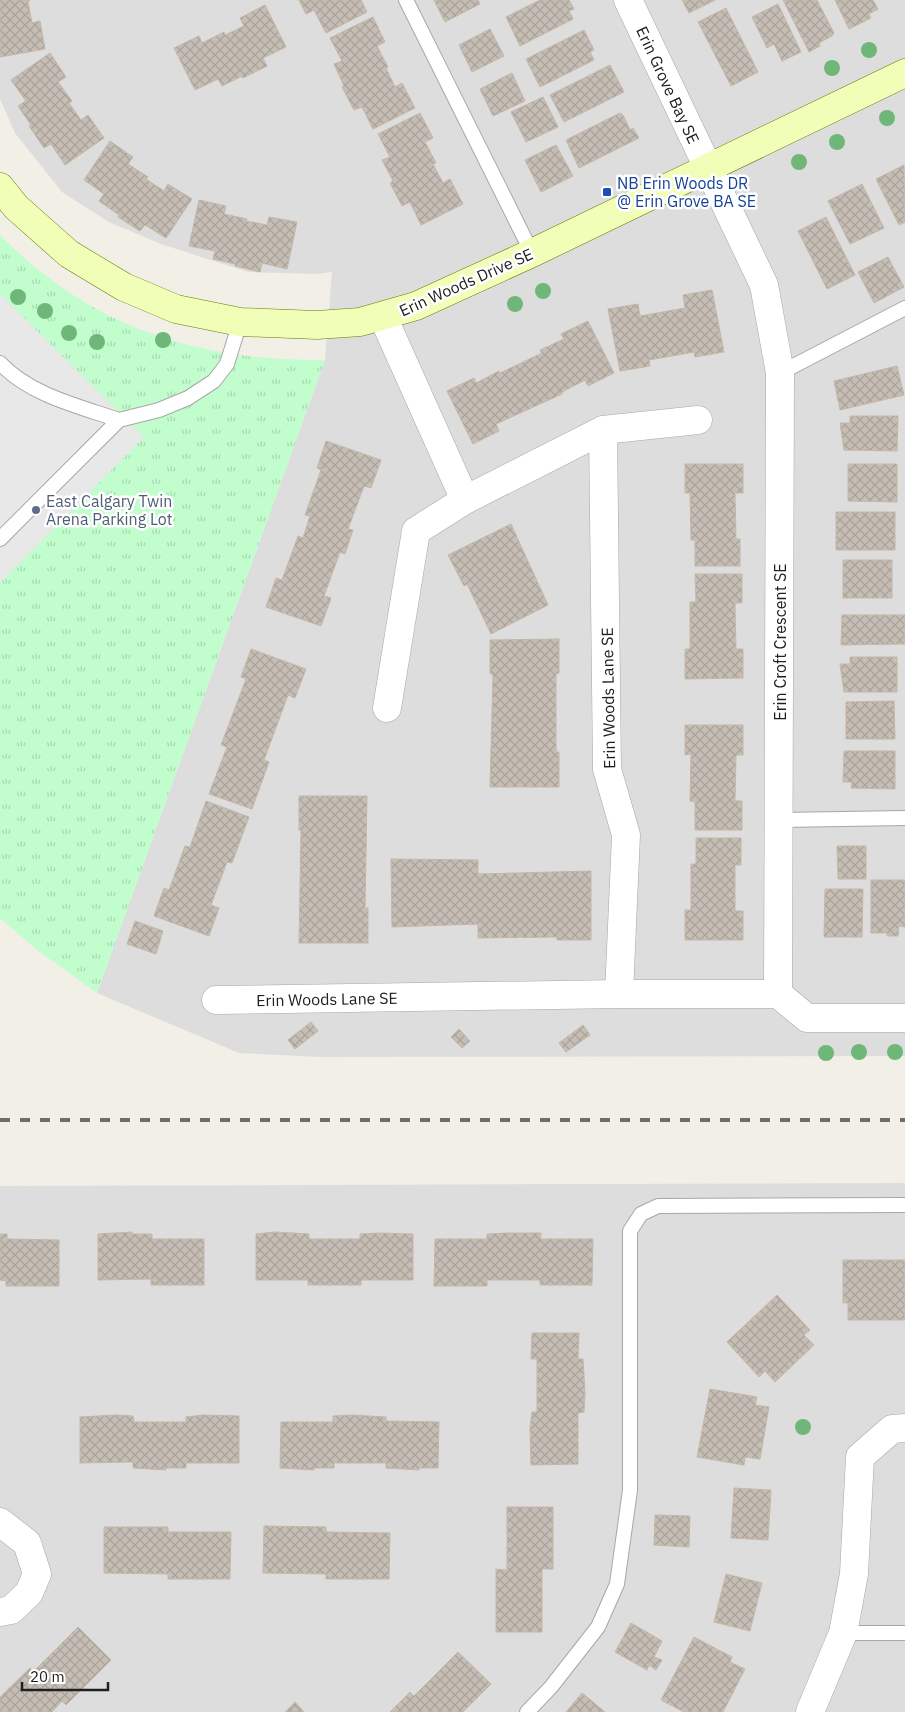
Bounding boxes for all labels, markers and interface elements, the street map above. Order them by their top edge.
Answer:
street label: Erin Grove Bay SE [632,23,704,147]
place label: NB Erin Woods DR @ Erin Grove BA SE [617,173,756,211]
marker: NB Erin Woods DR @ Erin Grove BA SE [601,186,613,198]
street label: Erin Woods Drive SE [396,244,536,320]
place label: East Calgary Twin Arena Parking Lot [46,491,172,529]
marker: East Calgary Twin Arena Parking Lot [30,504,42,516]
street label: Erin Croft Crescent SE [770,563,790,721]
street label: Erin Woods Lane SE [597,627,619,769]
street label: Erin Woods Lane SE [256,988,398,1010]
scale bar [22,1660,109,1692]
text: 20 m [30,1667,65,1686]

